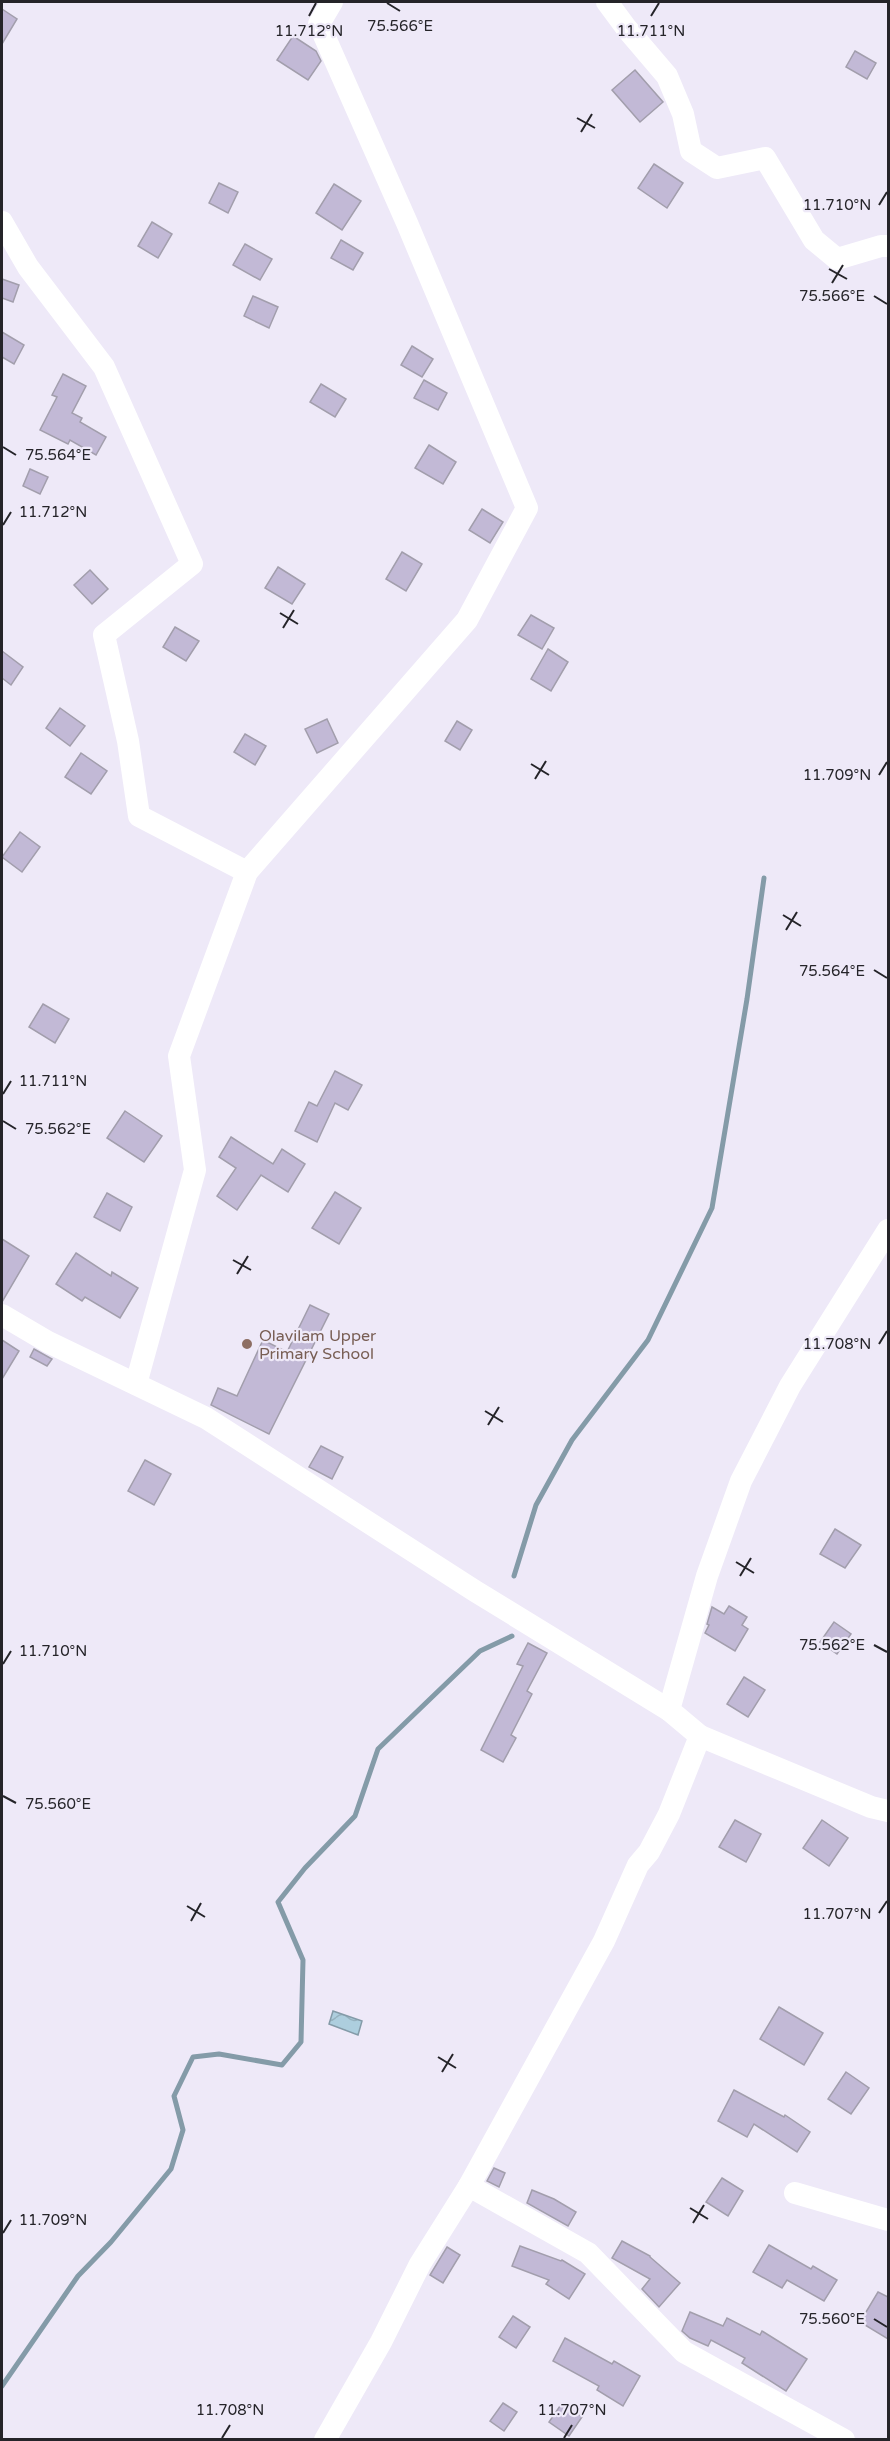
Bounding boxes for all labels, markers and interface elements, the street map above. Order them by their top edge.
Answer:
text: 75.566°E [367,17,433,35]
text: 11.712°N [275,22,343,40]
text: 11.711°N [617,22,685,40]
text: 11.710°N [803,196,871,214]
text: 75.566°E [799,287,865,305]
text: 75.564°E [25,446,91,464]
text: 11.712°N [19,503,87,521]
text: 11.709°N [803,766,871,784]
text: 75.564°E [799,962,865,980]
text: 11.711°N [19,1072,87,1090]
text: 75.562°E [25,1120,91,1138]
place label: Olavilam Upper Primary School [259,1326,377,1364]
text: 11.708°N [803,1335,871,1353]
marker: Olavilam Upper Primary School [240,1337,254,1351]
text: 75.562°E [799,1636,865,1654]
text: 11.710°N [19,1642,87,1660]
text: 75.560°E [25,1795,91,1813]
text: 11.707°N [803,1905,871,1923]
text: 11.709°N [19,2211,87,2229]
text: 75.560°E [799,2310,865,2328]
text: 11.708°N [196,2401,264,2419]
text: 11.707°N [538,2401,606,2419]

